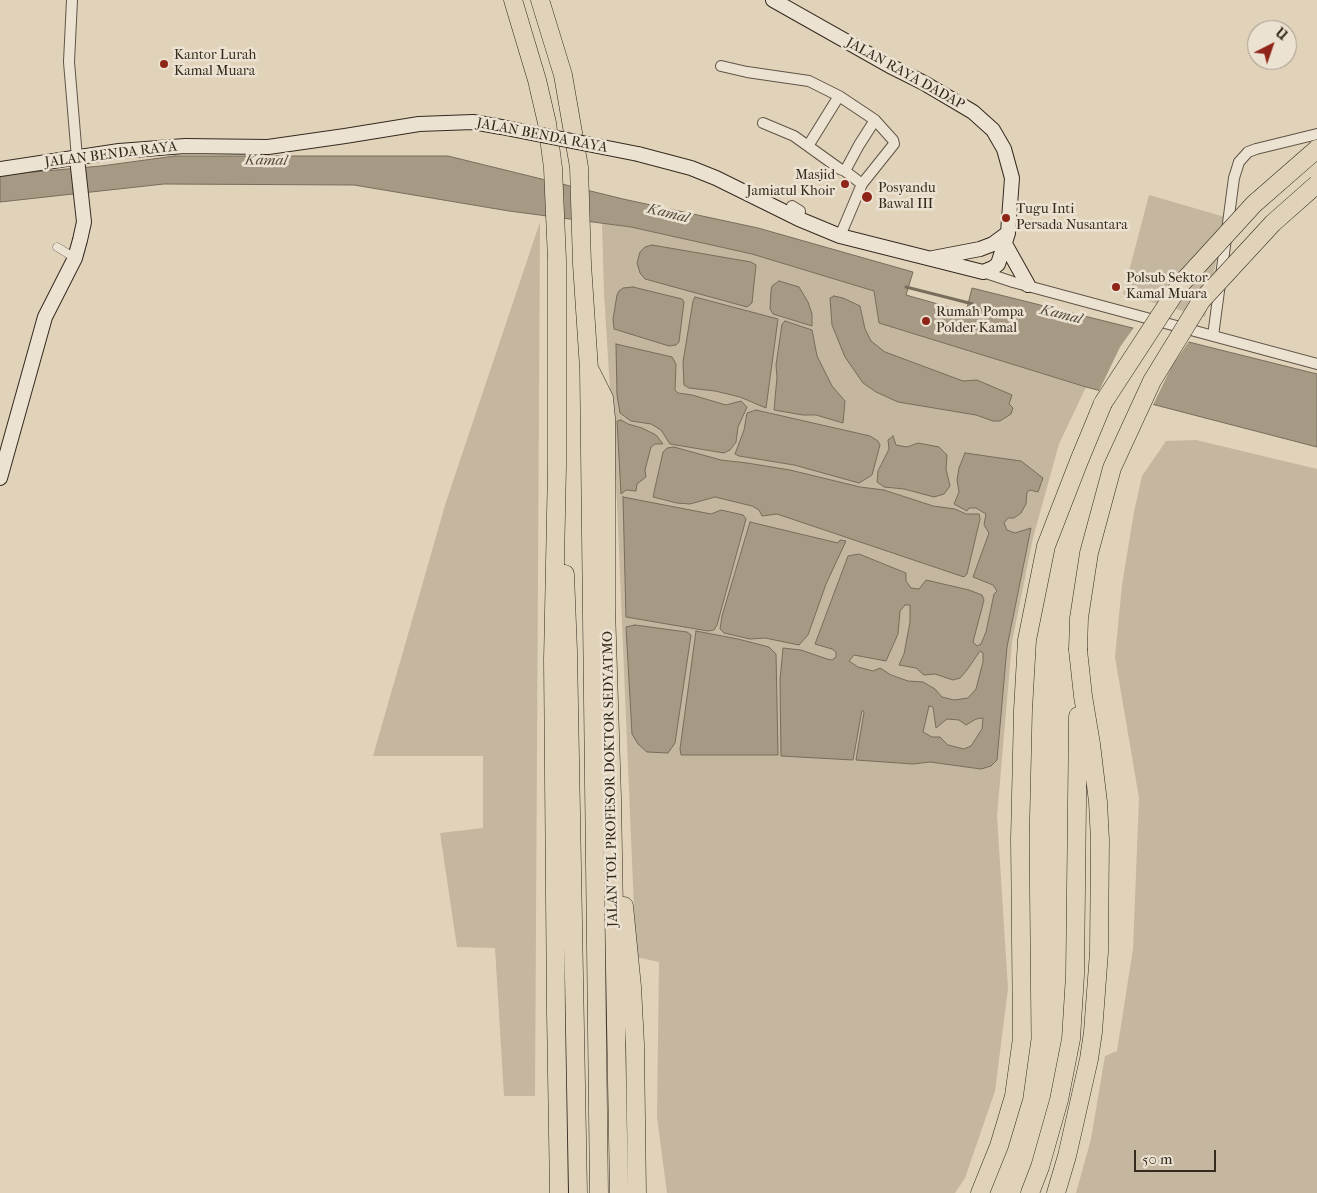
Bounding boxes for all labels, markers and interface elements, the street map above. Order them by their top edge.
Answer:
north arrow [1247,20,1297,70]
text: U [1272,24,1291,44]
street label: JALAN RAYA DADAP [843,34,967,114]
place label: Kantor Lurah Kamal Muara [174,48,256,80]
marker: Kantor Lurah Kamal Muara [158,58,170,70]
street label: JALAN BENDA RAYA [475,115,609,157]
street label: JALAN BENDA RAYA [44,139,178,171]
water label: Kamal [245,152,287,170]
place label: Masjid Jamiatul Khoir [746,168,835,200]
marker: Masjid Jamiatul Khoir [839,178,851,190]
place label: Posyandu Bawal III [878,181,936,213]
marker: Posyandu Bawal III [860,190,874,204]
water label: Kamal [645,200,691,228]
place label: Tugu Inti Persada Nusantara [1016,202,1128,234]
marker: Tugu Inti Persada Nusantara [1000,212,1012,224]
place label: Polsub Sektor Kamal Muara [1126,271,1208,304]
marker: Polsub Sektor Kamal Muara [1110,281,1122,293]
water label: Kamal [1038,301,1084,329]
place label: Rumah Pompa Polder Kamal [936,305,1024,338]
marker: Rumah Pompa Polder Kamal [920,315,932,327]
street label: JALAN TOL PROFESOR DOKTOR SEDYATMO [600,631,622,927]
scale bar [1137,1140,1220,1172]
text: 50 m [1142,1150,1172,1168]

